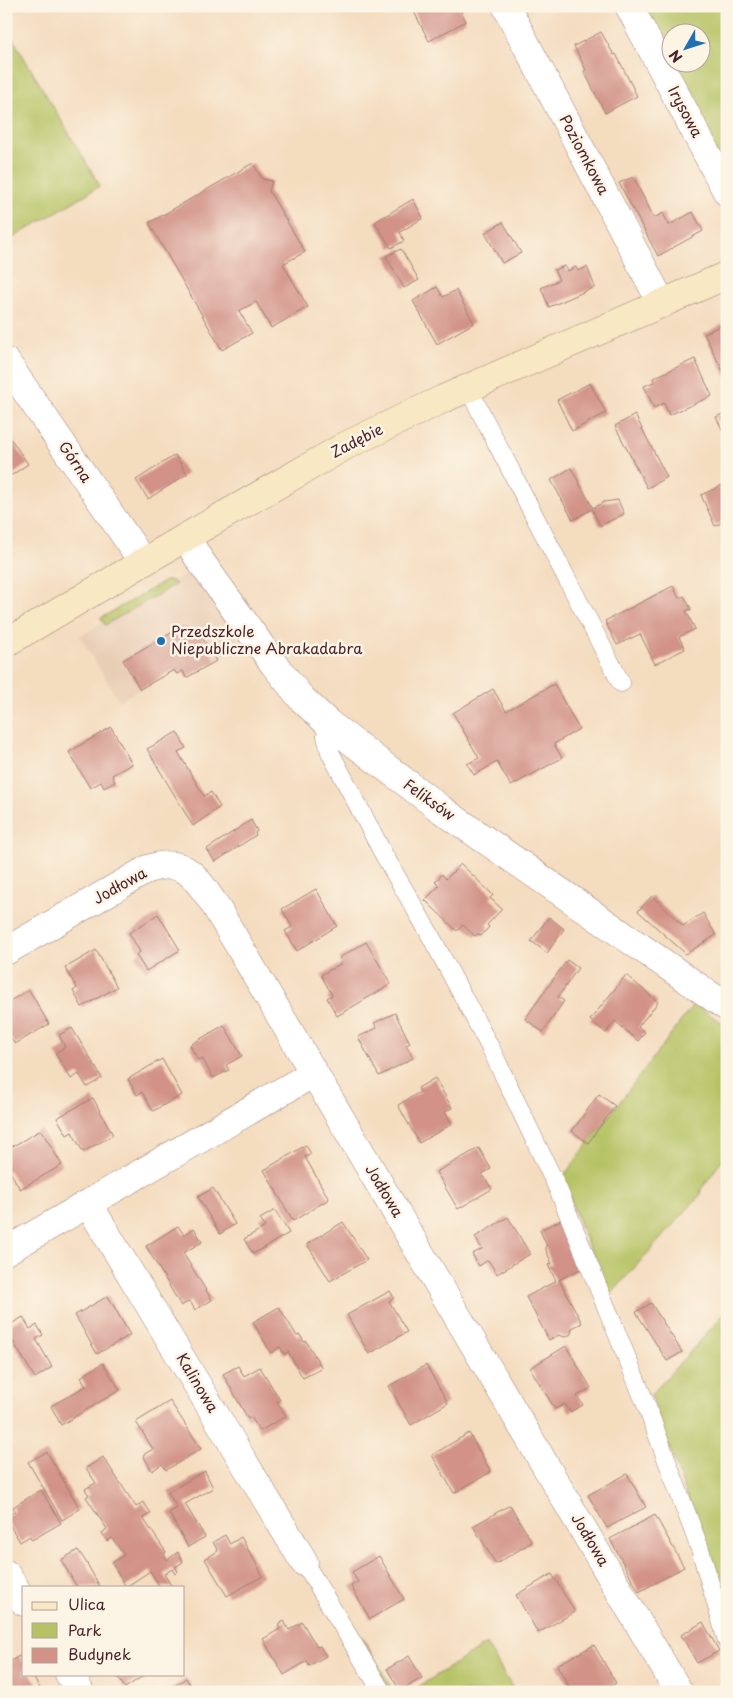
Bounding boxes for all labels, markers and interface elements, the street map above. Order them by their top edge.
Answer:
north arrow [660,22,710,72]
text: N [664,46,687,67]
street label: Irysowa [663,81,710,142]
street label: Poziomkowa [555,110,616,199]
street label: Zadębie [326,417,387,463]
street label: Górna [54,436,99,487]
place label: Przedszkole Niepubliczne Abrakadabra [171,619,363,659]
marker: Przedszkole Niepubliczne Abrakadabra [155,635,167,647]
street label: Feliksów [399,772,461,826]
street label: Jodłowa [88,860,151,909]
street label: Jodłowa [360,1159,410,1222]
street label: Kalinowa [171,1348,225,1417]
street label: Jodłowa [566,1508,616,1571]
legend [22,1586,185,1676]
text: Ulica [68,1592,106,1615]
text: Park [68,1618,102,1641]
text: Budynek [68,1642,131,1665]

